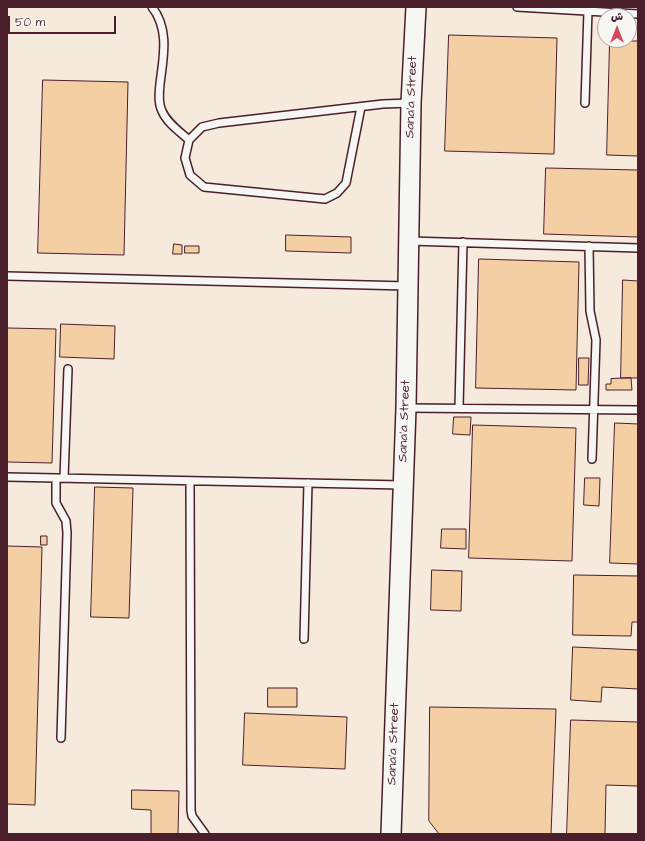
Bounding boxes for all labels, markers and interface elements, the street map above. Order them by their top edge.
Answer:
scale bar [10,8,118,34]
north arrow [597,8,637,48]
text: ش [611,9,623,24]
text: 50 m [15,14,45,31]
street label: Sana'a Street [403,56,421,138]
street label: Sana'a Street [396,380,414,462]
street label: Sana'a Street [385,703,403,785]

